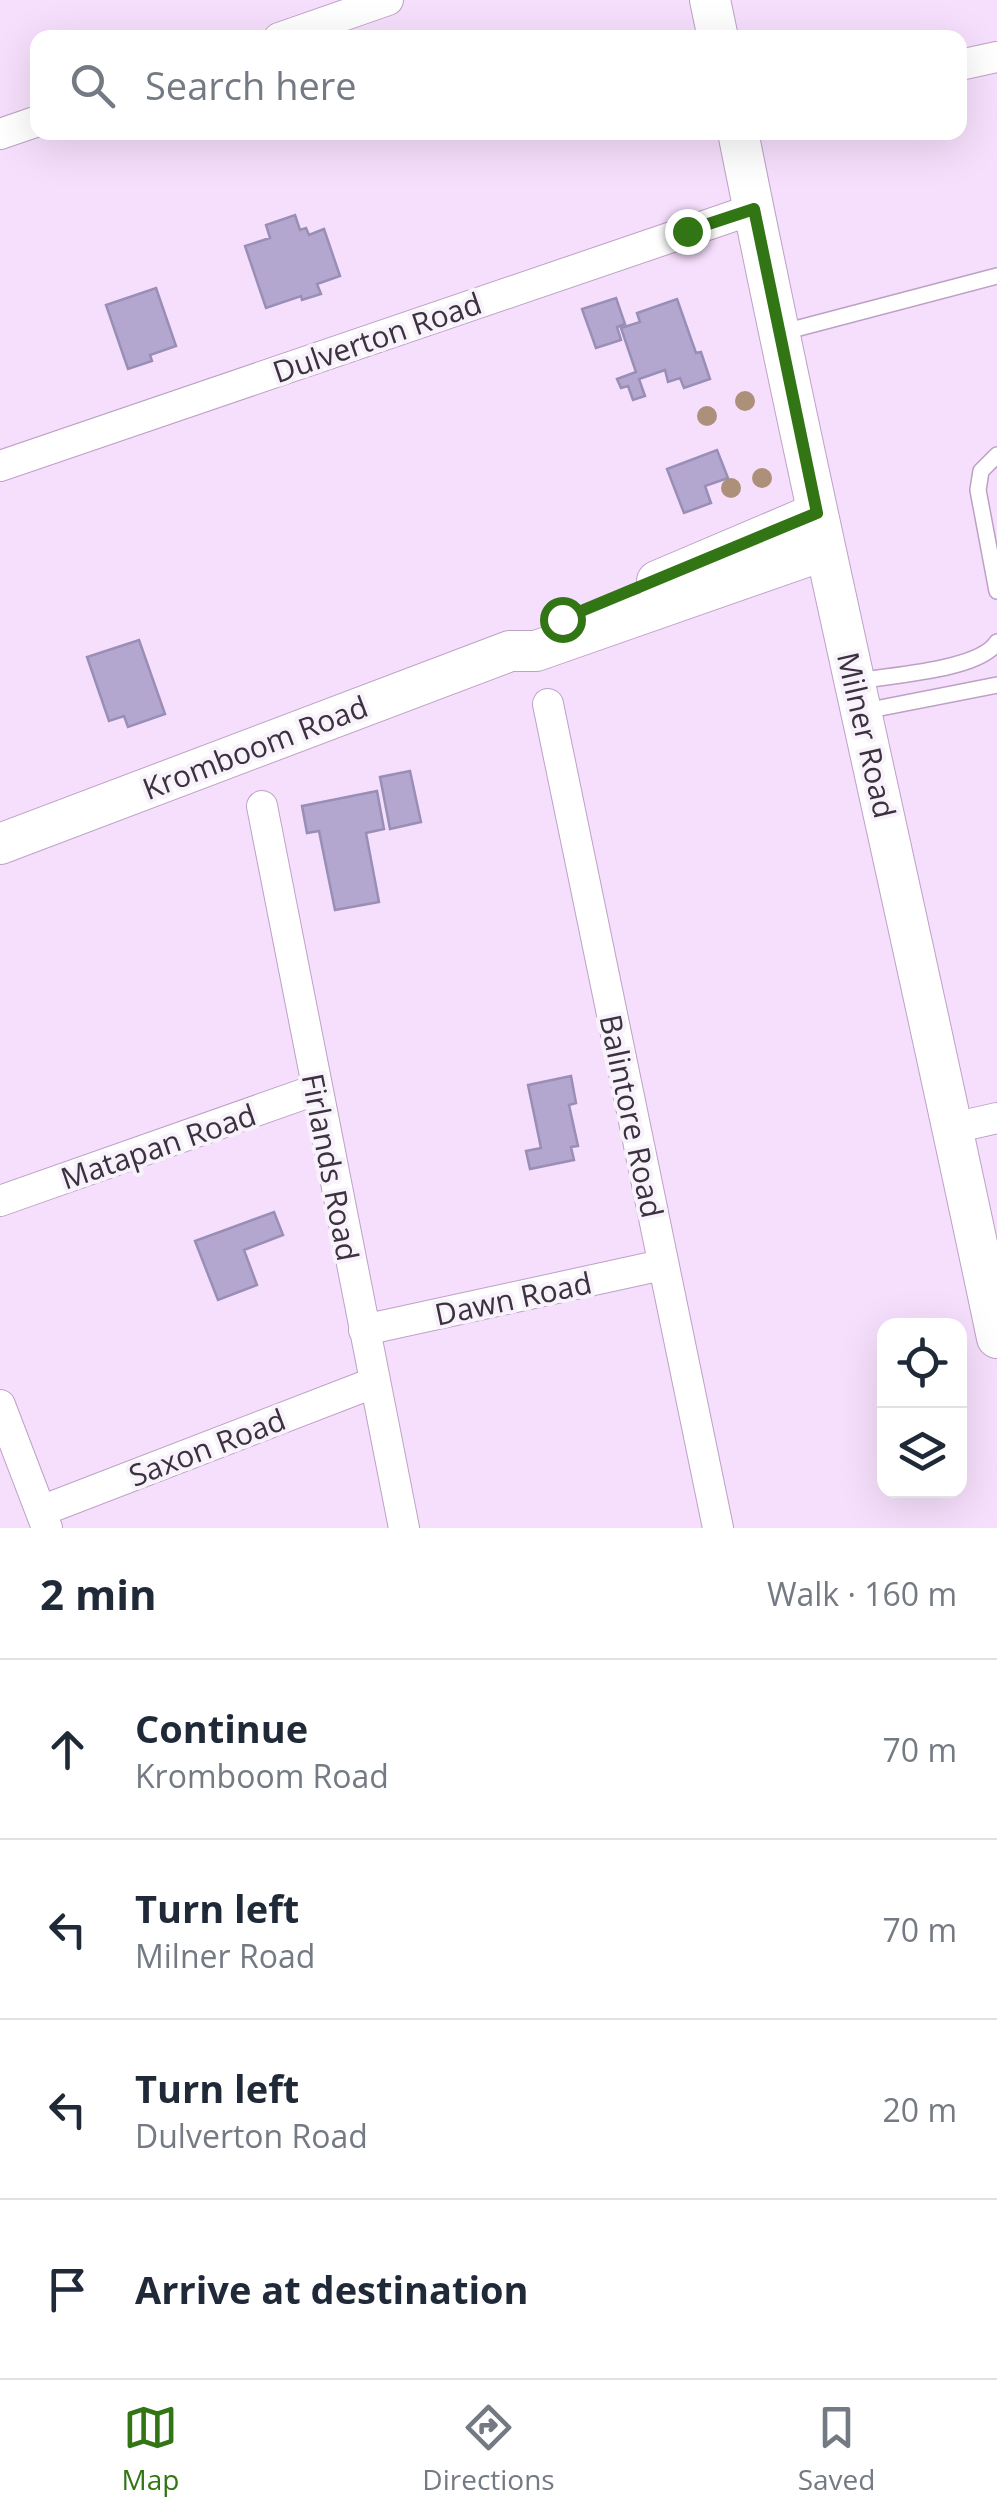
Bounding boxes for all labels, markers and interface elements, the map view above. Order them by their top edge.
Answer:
search box [30,30,967,140]
icon: search [65,58,120,113]
text: Search here [145,59,357,111]
route end [665,209,711,255]
street label: Dulverton Road [267,282,487,392]
route start [540,597,586,643]
street label: Milner Road [828,648,906,822]
street label: Kromboom Road [137,685,373,809]
street label: Balintore Road [590,1011,674,1221]
street label: Firlands Road [293,1070,369,1264]
street label: Matapan Road [55,1093,261,1199]
street label: Dawn Road [431,1261,595,1335]
map controls [877,1318,967,1498]
button: locate [877,1318,967,1408]
street label: Saxon Road [123,1398,291,1496]
button: layers [877,1408,967,1498]
text: 2 min [40,1565,157,1622]
text: Walk · 160 m [767,1572,957,1615]
text: Continue [135,1702,308,1754]
icon: ahead [40,1722,95,1777]
text: 70 m [882,1728,957,1771]
text: Kromboom Road [135,1754,389,1797]
text: Turn left [135,1882,299,1934]
icon: left [40,1902,95,1957]
text: 70 m [882,1908,957,1951]
text: Milner Road [135,1934,315,1977]
text: Turn left [135,2062,299,2114]
icon: left [40,2082,95,2137]
text: 20 m [882,2088,957,2131]
text: Dulverton Road [135,2114,368,2157]
icon: arrive [40,2262,95,2317]
text: Arrive at destination [135,2263,529,2315]
tab: Map [121,2400,179,2498]
tab: Directions [422,2400,555,2498]
tab: Saved [798,2400,875,2498]

